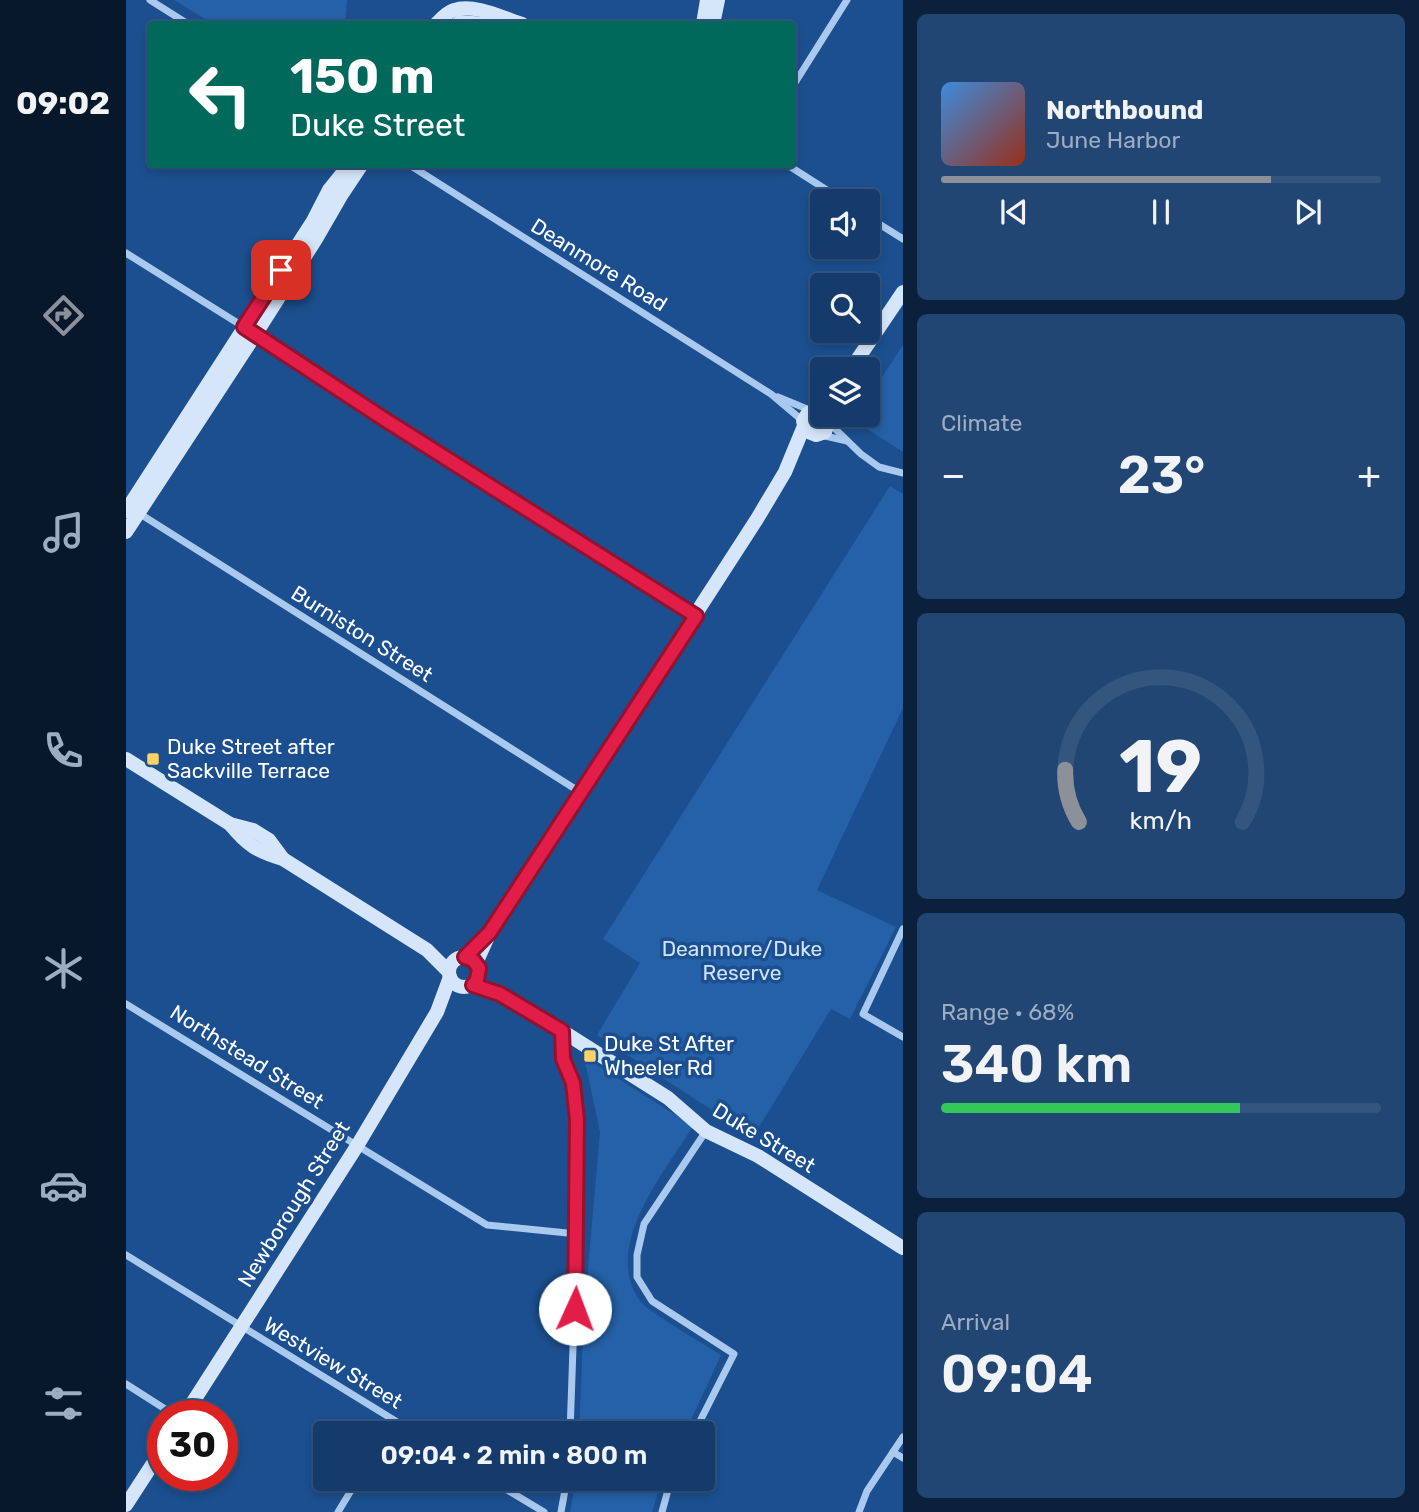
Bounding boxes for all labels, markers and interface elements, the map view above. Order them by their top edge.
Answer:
text: 150 m [290,47,435,105]
icon: left [175,49,266,140]
text: 09:02 [16,84,110,122]
text: Northbound [1046,95,1204,126]
text: Duke Street [290,106,465,144]
text: June Harbor [1046,126,1180,154]
map controls [810,189,880,427]
button: sound [810,189,880,259]
icon: previous [995,193,1033,231]
icon: pause [1142,193,1180,231]
icon: next [1289,193,1327,231]
street label: Deanmore Road [527,213,672,316]
pin [251,240,311,300]
icon: arrive [262,251,300,289]
button: search [810,273,880,343]
icon: directions [39,291,88,340]
button: layers [810,357,880,427]
text: Climate [941,409,1022,437]
text: 23° [1118,444,1205,506]
text: − [941,452,966,498]
text: + [1357,452,1381,498]
icon: music [39,508,88,557]
street label: Burniston Street [287,580,438,687]
text: 19 [1120,724,1202,810]
icon: phone [39,726,88,775]
place label: Duke Street after Sackville Terrace [167,734,335,783]
marker: Duke Street after Sackville Terrace [145,751,161,767]
text: km/h [1130,806,1192,835]
park label: Deanmore/Duke Reserve [662,936,822,985]
icon: climate [39,944,88,993]
text: Range · 68% [941,998,1074,1026]
street label: Northstead Street [166,999,329,1114]
place label: Duke St After Wheeler Rd [604,1031,734,1080]
text: 340 km [941,1033,1132,1095]
marker: Duke St After Wheeler Rd [582,1048,598,1064]
street label: Duke Street [709,1097,820,1178]
street label: Newborough Street [232,1116,355,1291]
icon: car [39,1161,88,1210]
position arrow [538,1272,612,1346]
text: Arrival [941,1308,1010,1336]
street label: Westview Street [259,1311,407,1414]
text: 09:04 [941,1343,1093,1405]
icon: filters [39,1379,88,1428]
speed limit sign: 30 [147,1400,238,1491]
text: 09:04 · 2 min · 800 m [381,1440,647,1471]

